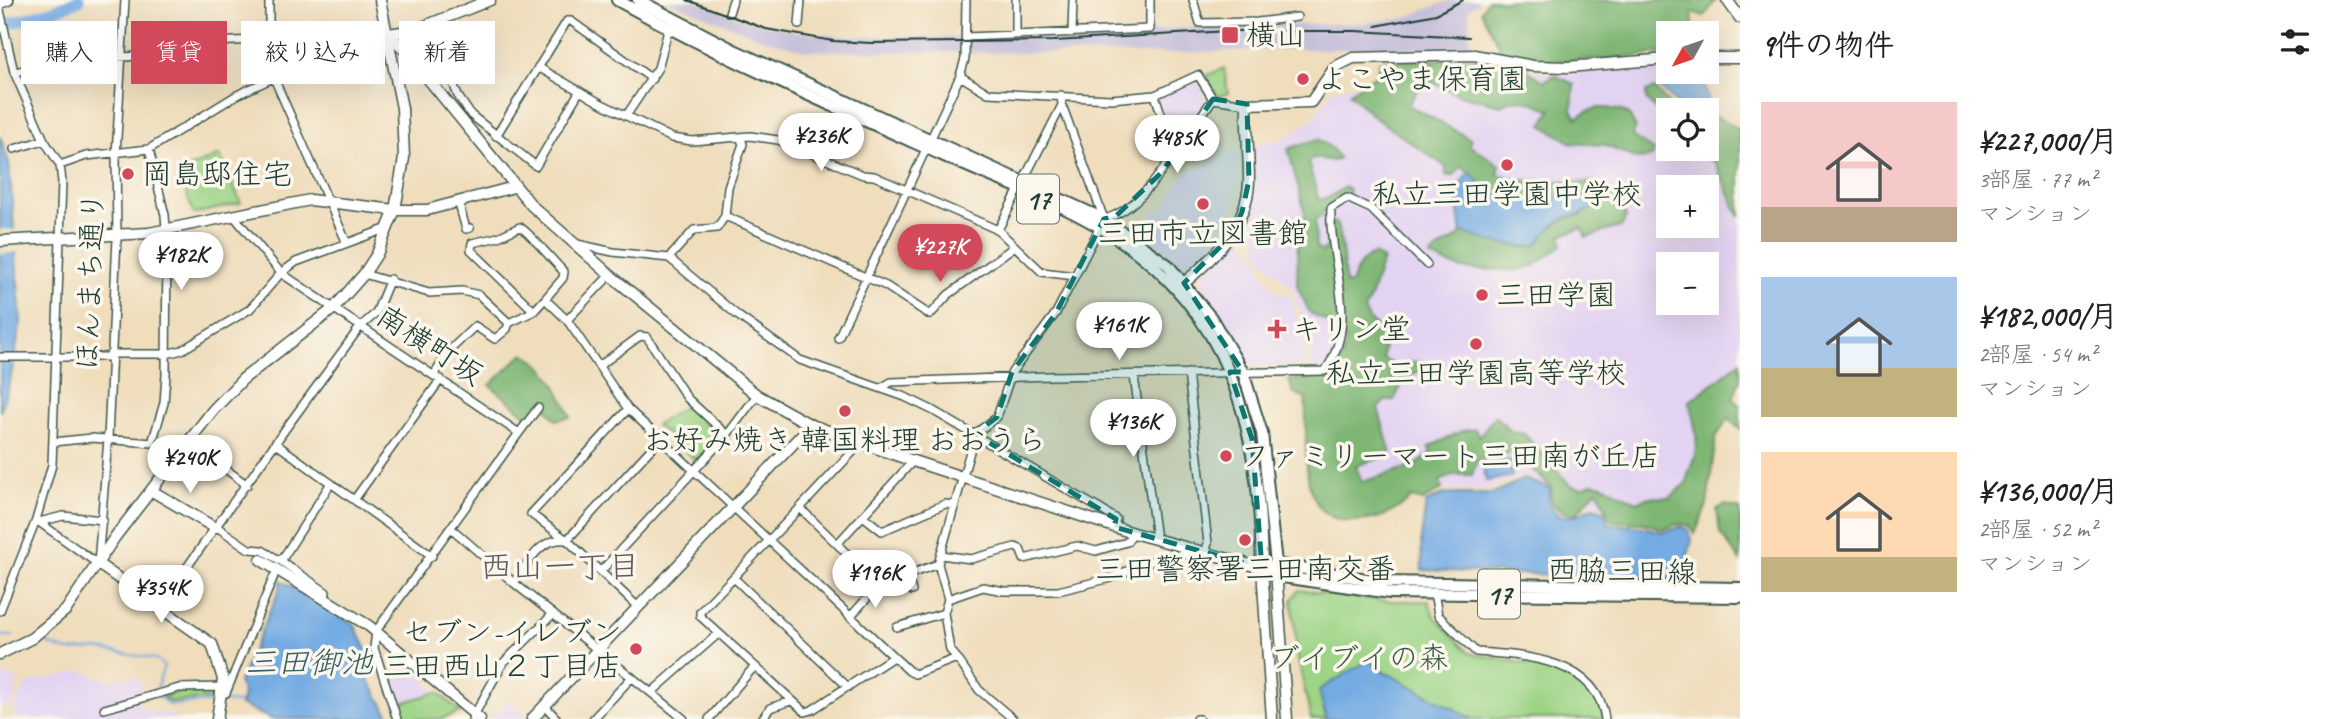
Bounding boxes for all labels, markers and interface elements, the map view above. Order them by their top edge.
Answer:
place label: 横山 [1246,16,1306,54]
chip: 購入 [21,21,117,84]
chip: 賃貸 [131,21,227,84]
chip: 絞り込み [241,21,385,84]
chip: 新着 [399,21,495,84]
north arrow [1656,21,1718,84]
map controls [1656,21,1719,315]
icon: filters [2276,23,2314,61]
marker: 横山 [1220,25,1240,45]
text: 9件の物件 [1761,26,1894,64]
place label: よこやま保育園 [1317,60,1527,98]
marker: よこやま保育園 [1295,71,1311,87]
button: locate [1656,98,1719,161]
pin: ¥236K [772,114,870,173]
pin: ¥485K [1128,116,1226,175]
text: ¥236K [794,121,848,150]
text: ¥227,000/月 [1978,122,2118,160]
text: ¥485K [1151,123,1203,152]
icon: home [1817,130,1901,214]
place label: 岡島邸住宅 [142,155,292,193]
marker: 私立三田学園中学校 [1499,157,1515,173]
text: 3部屋 · 77 m² [1978,165,2096,194]
marker: 岡島邸住宅 [120,166,136,182]
road number: 17 [1017,174,1059,224]
place label: 私立三田学園中学校 [1372,175,1642,213]
button: + [1656,175,1719,238]
street label: ほんまち通り [68,190,112,372]
marker: 三田市立図書館 [1195,196,1211,212]
text: マンション [1978,199,2092,228]
place label: 三田市立図書館 [1098,214,1308,252]
pin: ¥227K [891,224,989,284]
pin: ¥182K [132,232,230,292]
text: ¥227K [914,232,967,261]
text: ¥182K [154,240,208,269]
button: − [1656,252,1719,315]
place label: 三田学園 [1496,276,1616,314]
marker: 三田学園 [1474,287,1490,303]
street label: 南横町坂 [369,296,491,394]
text: ¥182,000/月 [1978,297,2118,335]
pin: ¥161K [1070,302,1168,362]
icon: home [1817,305,1901,389]
text: ¥161K [1092,310,1146,339]
place label: キリン堂 [1291,310,1411,348]
marker: キリン堂 [1269,321,1285,337]
marker: 私立三田学園高等学校 [1468,336,1484,352]
text: 2部屋 · 54 m² [1978,340,2096,369]
place label: 私立三田学園高等学校 [1326,354,1626,392]
text: マンション [1978,374,2092,403]
pin: ¥136K [1084,400,1182,459]
marker: お好み焼き 韓国料理 おおうら [837,403,853,419]
text: ¥136K [1106,407,1160,436]
place label: お好み焼き 韓国料理 おおうら [643,421,1047,459]
pin: ¥240K [141,435,239,495]
place label: ファミリーマート三田南が丘店 [1240,437,1661,475]
text: ¥240K [163,443,217,472]
marker: ファミリーマート三田南が丘店 [1218,448,1234,464]
text: ¥136,000/月 [1978,472,2119,510]
icon: home [1817,480,1901,564]
text: 2部屋 · 52 m² [1978,515,2096,544]
marker: 三田警察署三田南交番 [1237,532,1253,548]
district label: 西山一丁目 [480,546,640,587]
text: マンション [1978,549,2092,578]
pin: ¥196K [826,550,924,610]
place label: 三田警察署三田南交番 [1095,550,1395,588]
street label: 西脇三田線 [1547,551,1697,591]
text: ¥196K [848,558,902,587]
pin: ¥354K [112,566,210,625]
road number: 17 [1478,570,1520,618]
text: ¥354K [135,573,187,602]
place label: セブン-イレブン 三田西山２丁目店 [382,613,622,685]
park label: ブイブイの森 [1270,639,1448,677]
marker: セブン-イレブン 三田西山２丁目店 [628,641,644,657]
water label: 三田御池 [245,642,374,683]

